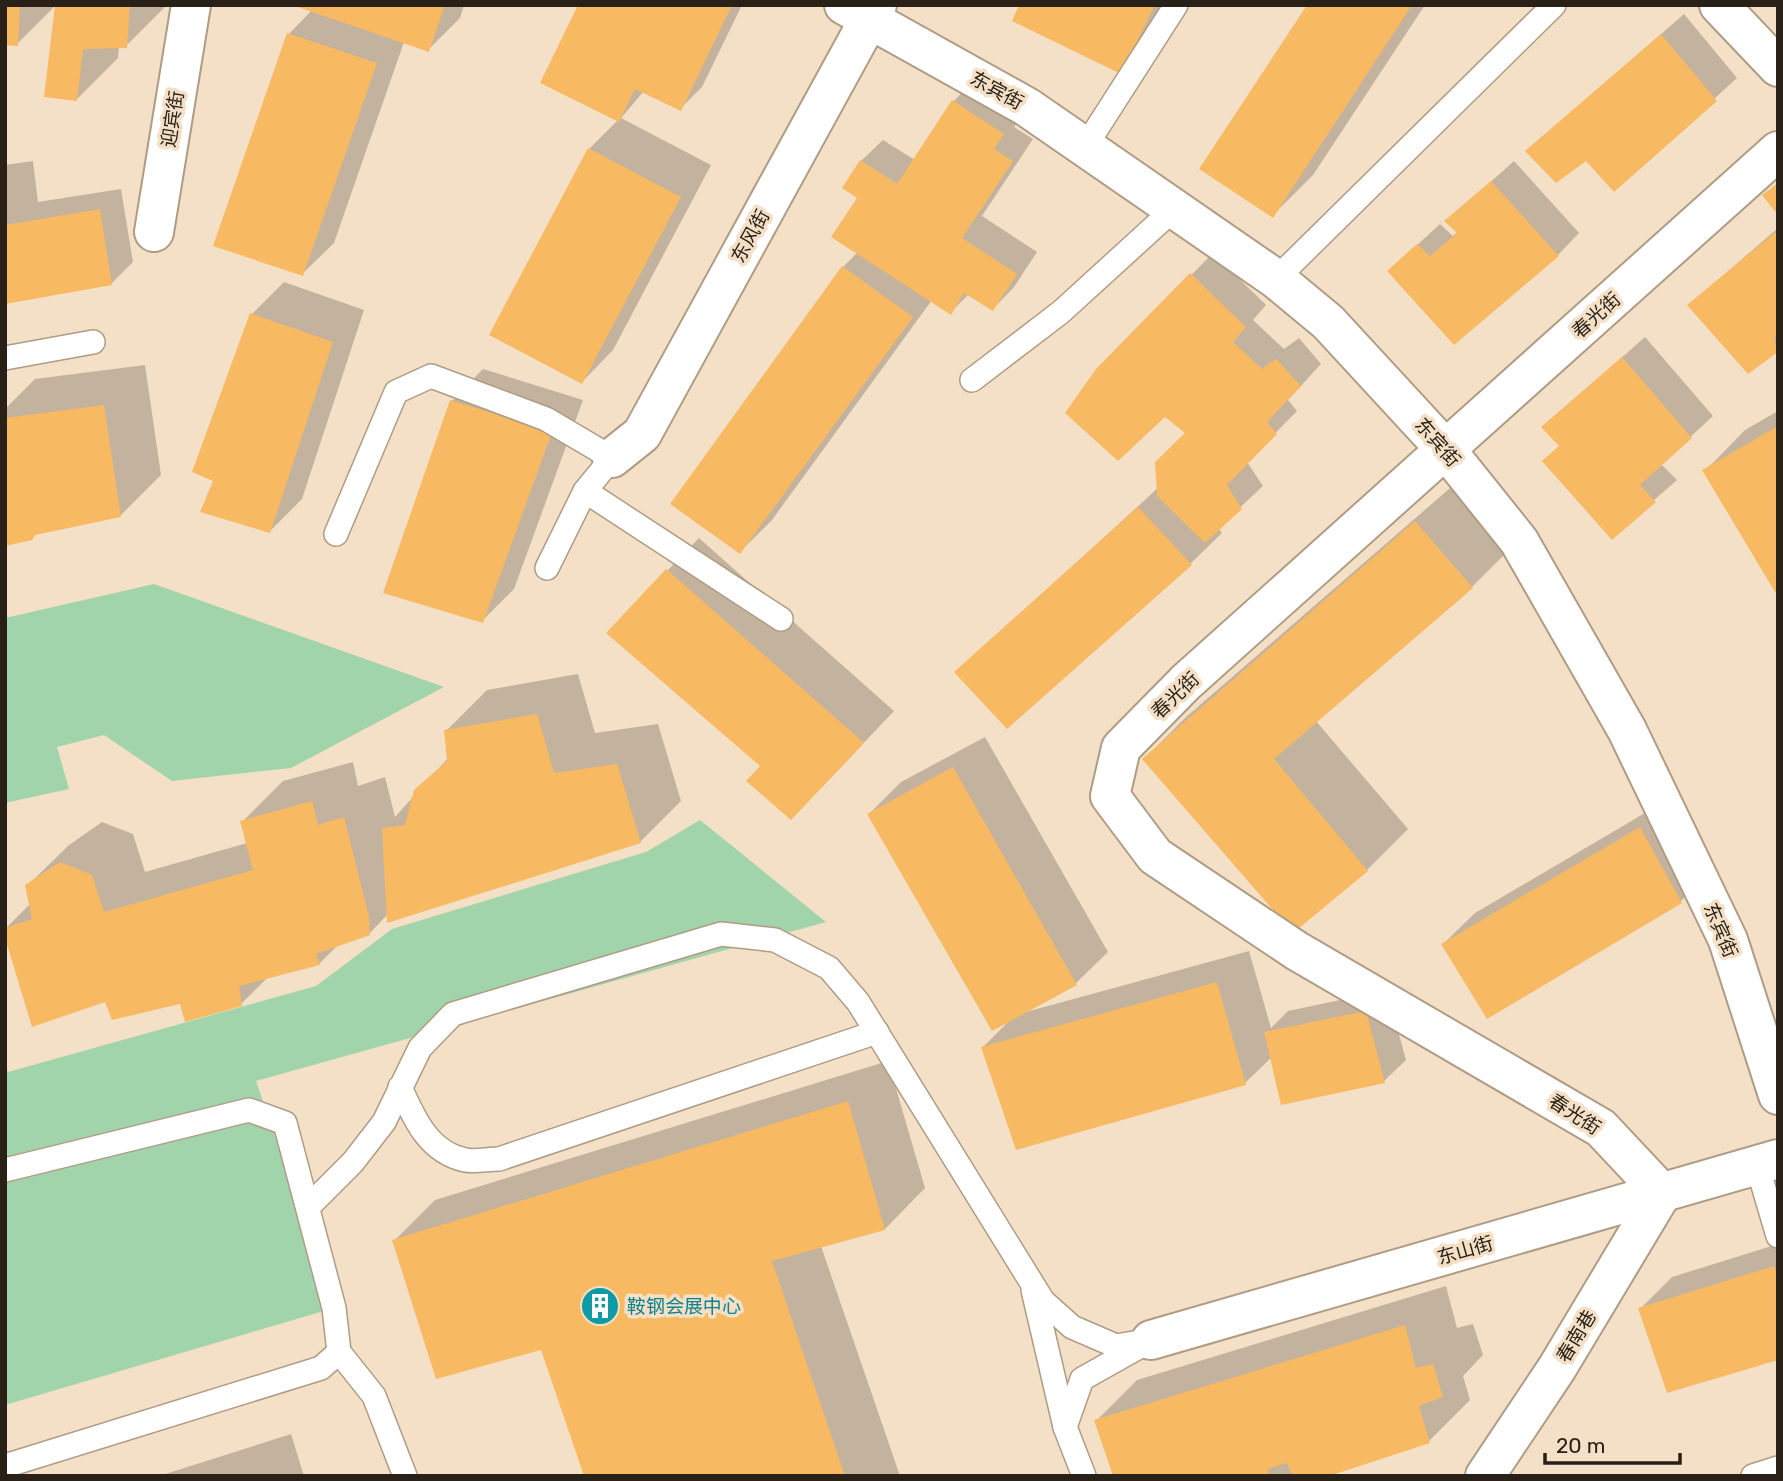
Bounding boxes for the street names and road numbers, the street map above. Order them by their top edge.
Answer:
street label: 东宾街 [966,67,1027,114]
street label: 迎宾街 [157,89,188,149]
street label: 东风街 [727,206,774,267]
street label: 春光街 [1567,288,1625,343]
street label: 东宾街 [1410,413,1465,471]
street label: 春光街 [1147,667,1204,723]
street label: 东宾街 [1699,899,1742,961]
street label: 春光街 [1545,1089,1605,1140]
street label: 东山街 [1435,1232,1496,1269]
street label: 春南巷 [1552,1306,1601,1367]

